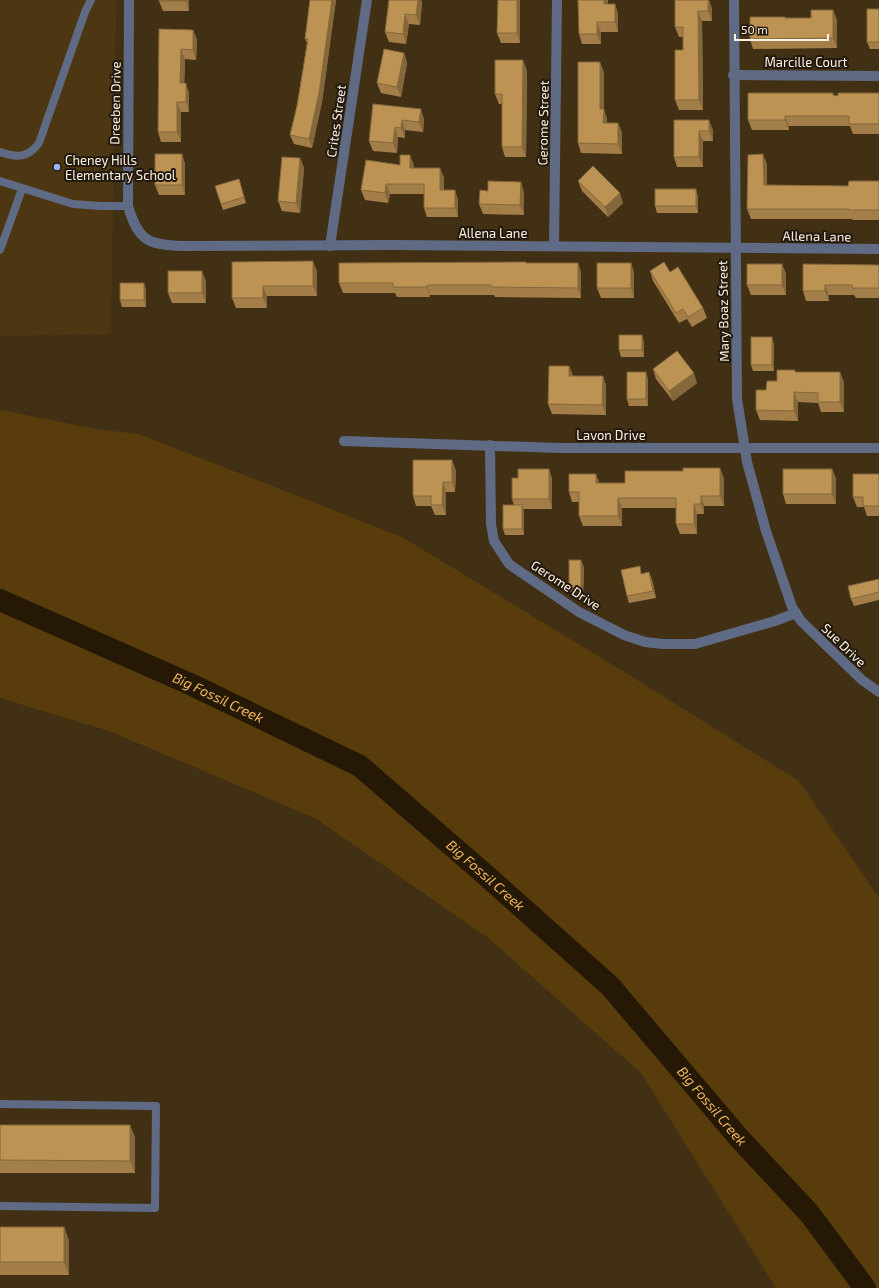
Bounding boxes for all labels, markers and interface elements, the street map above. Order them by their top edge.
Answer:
scale bar [735,16,828,42]
text: 50 m [741,22,768,36]
street label: Marcille Court [764,54,848,70]
street label: Dreeben Drive [106,61,124,145]
street label: Gerome Street [534,80,552,166]
street label: Crites Street [323,83,349,158]
place label: Cheney Hills Elementary School [65,152,176,183]
marker: Cheney Hills Elementary School [52,162,62,172]
street label: Allena Lane [459,225,527,241]
street label: Allena Lane [782,227,852,245]
street label: Mary Boaz Street [714,260,732,362]
street label: Lavon Drive [576,427,646,443]
street label: Gerome Drive [528,557,604,613]
street label: Sue Drive [818,620,870,670]
water label: Big Fossil Creek [170,668,267,726]
water label: Big Fossil Creek [443,836,529,914]
water label: Big Fossil Creek [674,1063,751,1149]

